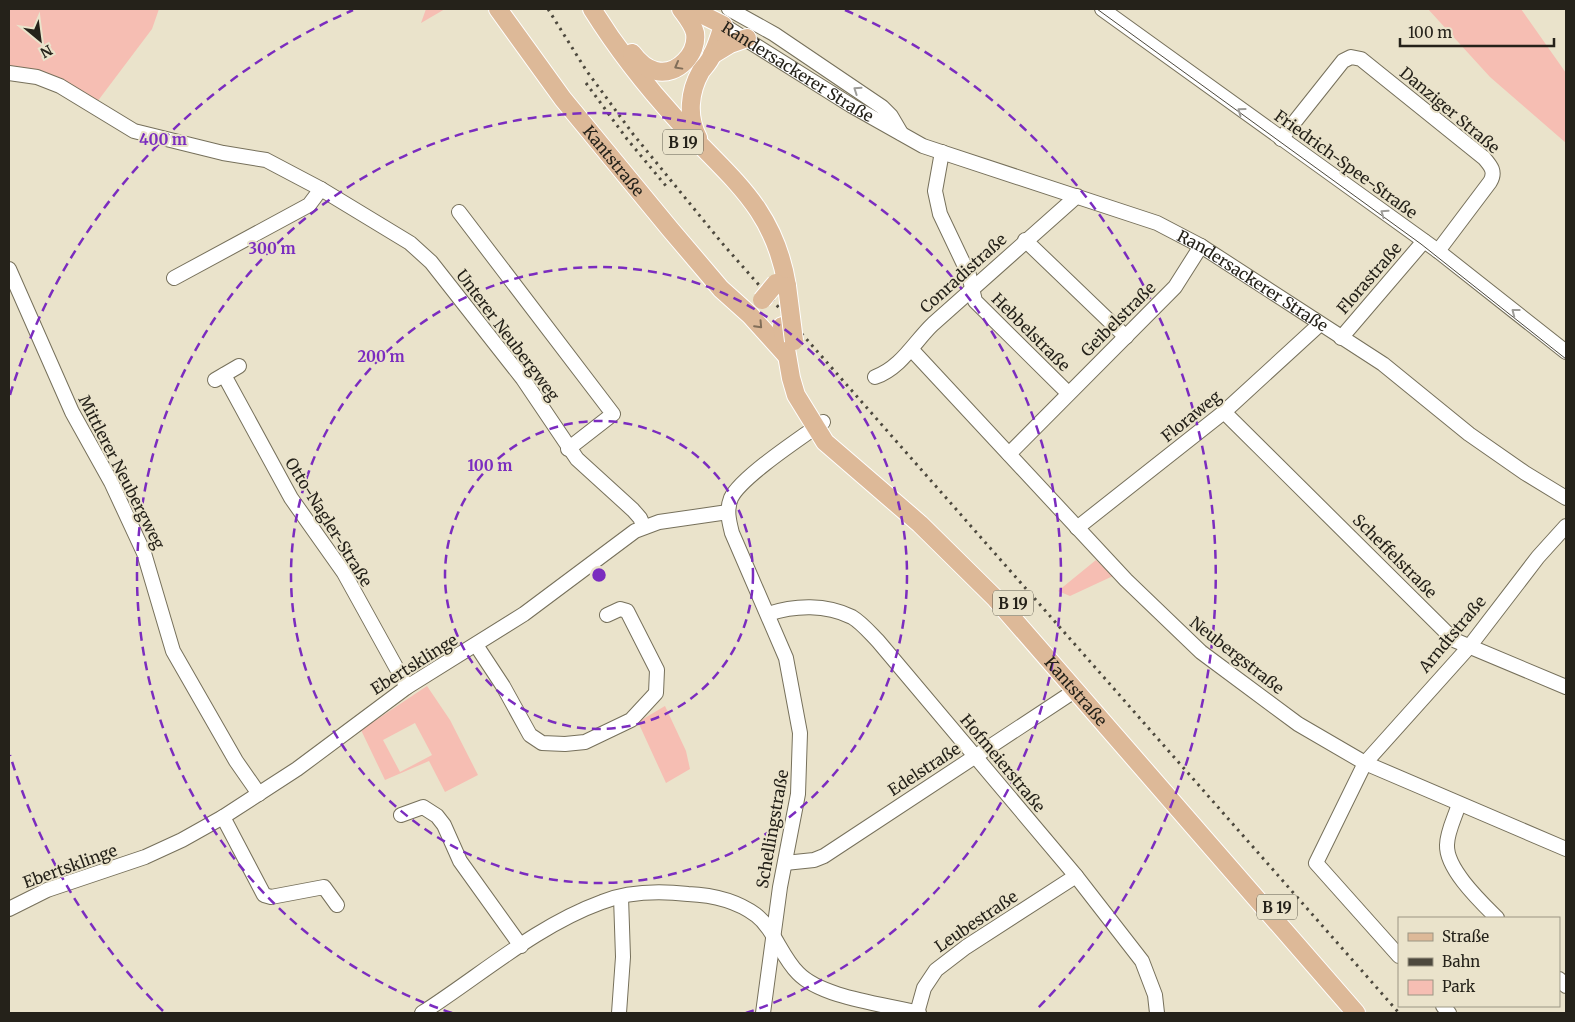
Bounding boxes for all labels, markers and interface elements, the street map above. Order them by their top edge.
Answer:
north arrow [15,15,65,65]
scale bar [1400,15,1554,47]
street label: Randersackerer Straße [718,17,877,126]
text: 100 m [1408,23,1452,42]
text: N [37,41,56,62]
one-way arrow [674,60,683,70]
street label: Danziger Straße [1396,62,1504,158]
one-way arrow [853,87,863,96]
street label: Friedrich-Spee-Straße [1271,105,1421,223]
one-way arrow [1237,108,1247,117]
street label: Kantstraße [579,121,649,200]
text: 400 m [139,130,187,149]
road number: B 19 [663,130,703,154]
one-way arrow [1381,210,1390,218]
street label: Randersackerer Straße [1174,225,1332,336]
street label: Conradistraße [916,229,1010,317]
street label: Florastraße [1332,238,1406,318]
text: 300 m [248,239,296,258]
street label: Unterer Neubergweg [452,265,564,405]
street label: Geibelstraße [1076,277,1160,361]
street label: Hebbelstraße [988,289,1074,375]
one-way arrow [1512,309,1521,318]
one-way arrow [753,319,762,328]
text: 200 m [357,347,405,366]
street label: Floraweg [1157,386,1225,446]
street label: Mittlerer Neubergweg [75,392,170,553]
street label: Otto-Nagler-Straße [281,454,377,590]
text: 100 m [468,456,512,475]
street label: Scheffelstraße [1349,510,1441,602]
centre of rings [590,566,608,584]
road number: B 19 [993,590,1033,616]
street label: Arndtstraße [1414,592,1490,677]
street label: Neubergstraße [1186,612,1288,698]
street label: Ebertsklinge [367,629,461,699]
street label: Kantstraße [1040,652,1112,730]
street label: Hofmeierstraße [956,710,1050,816]
street label: Edelstraße [884,738,964,800]
street label: Schellingstraße [752,768,792,890]
street label: Ebertsklinge [20,840,120,892]
street label: Leubestraße [931,886,1021,956]
road number: B 19 [1257,894,1297,920]
legend [1398,917,1560,1007]
text: Straße [1442,927,1489,946]
text: Bahn [1442,952,1480,971]
text: Park [1442,977,1476,996]

